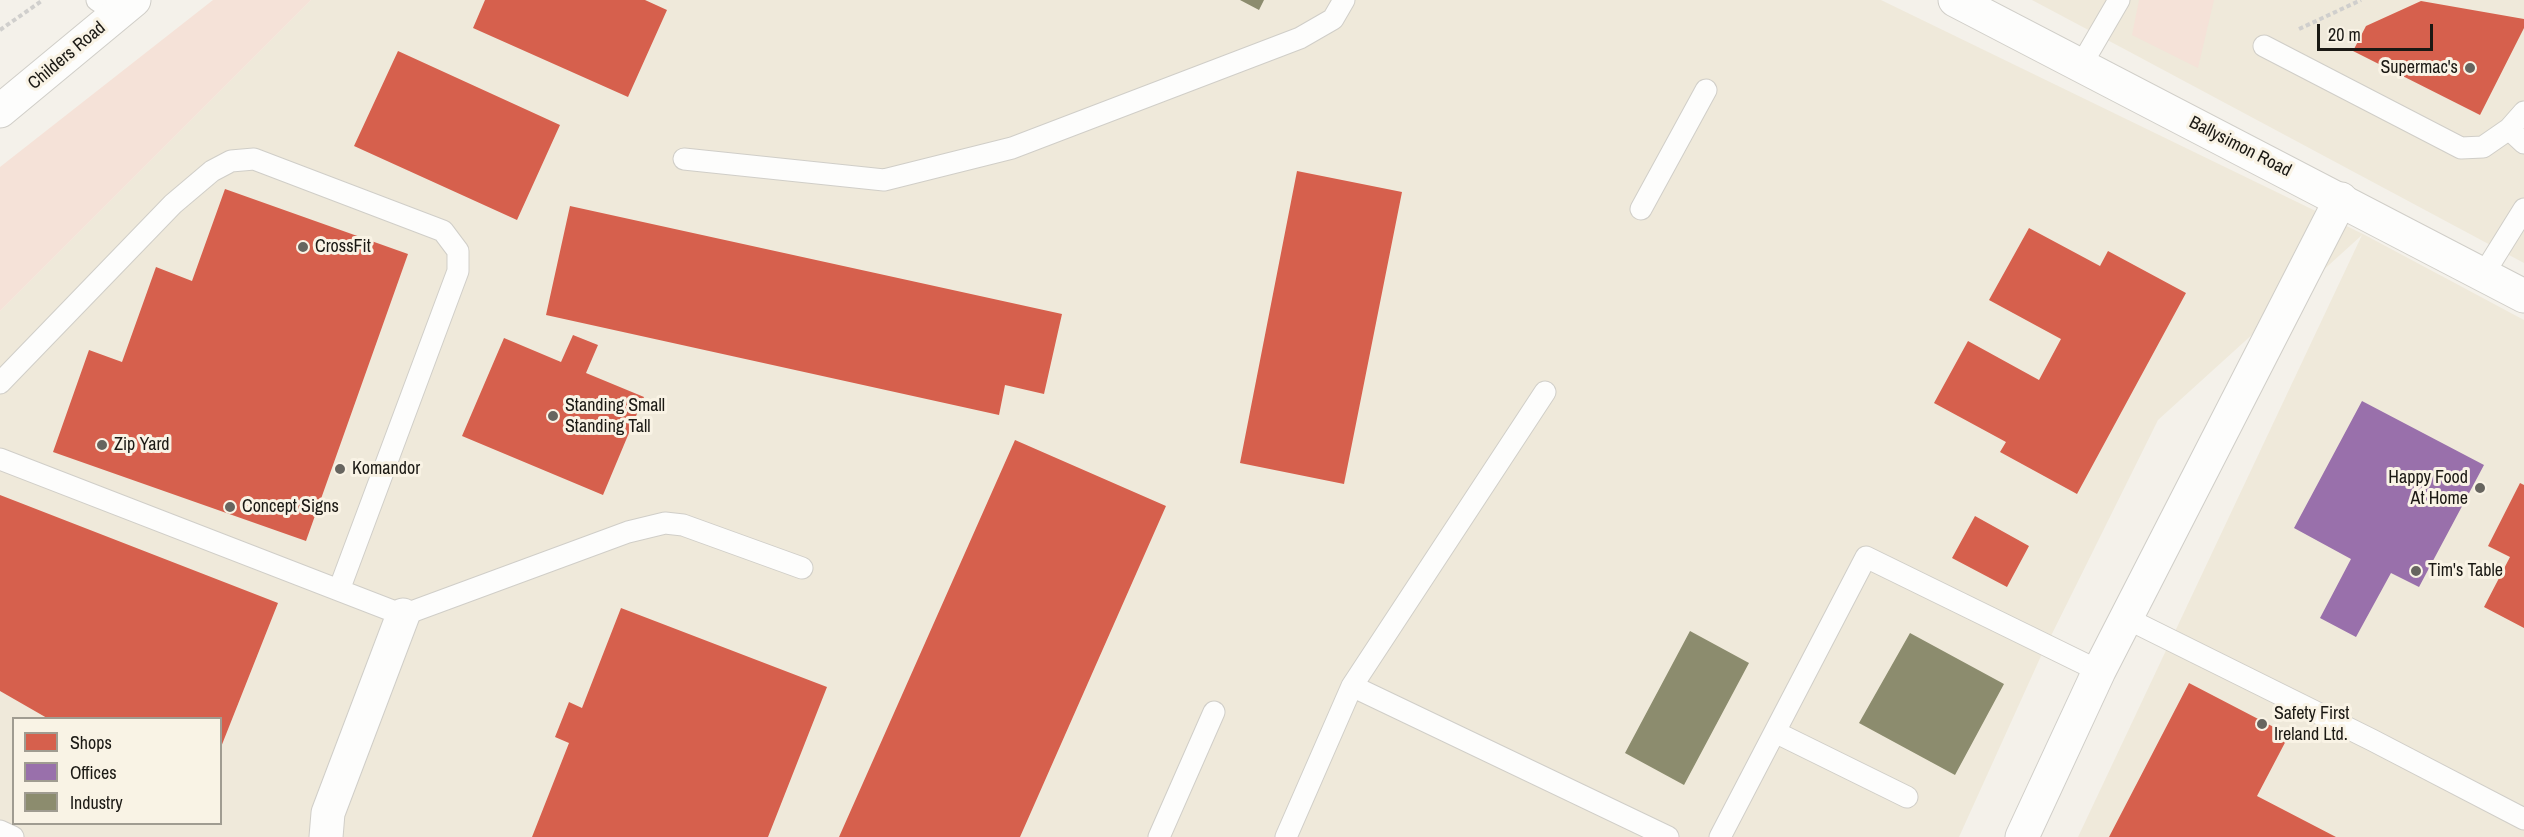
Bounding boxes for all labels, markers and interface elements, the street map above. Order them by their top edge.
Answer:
scale bar [2320,12,2436,50]
street label: Childers Road [24,17,110,95]
text: 20 m [2328,22,2361,47]
place label: Supermac's [2381,57,2458,79]
marker: Supermac's [2463,61,2477,75]
street label: Ballysimon Road [2185,112,2295,182]
place label: CrossFit [315,236,371,258]
marker: CrossFit [296,240,310,254]
place label: Standing Small Standing Tall [565,395,665,438]
marker: Standing Small Standing Tall [546,409,560,423]
place label: Zip Yard [114,434,170,456]
marker: Zip Yard [95,438,109,452]
place label: Komandor [352,458,420,480]
marker: Komandor [333,462,347,476]
place label: Happy Food At Home [2388,467,2468,510]
marker: Happy Food At Home [2473,481,2487,495]
place label: Concept Signs [242,496,339,518]
marker: Concept Signs [223,500,237,514]
place label: Tim's Table [2428,560,2503,582]
marker: Tim's Table [2409,564,2423,578]
place label: Safety First Ireland Ltd. [2274,703,2349,746]
legend [12,717,222,825]
marker: Safety First Ireland Ltd. [2255,717,2269,731]
text: Shops [70,730,112,755]
text: Offices [70,760,117,785]
text: Industry [70,790,123,815]

